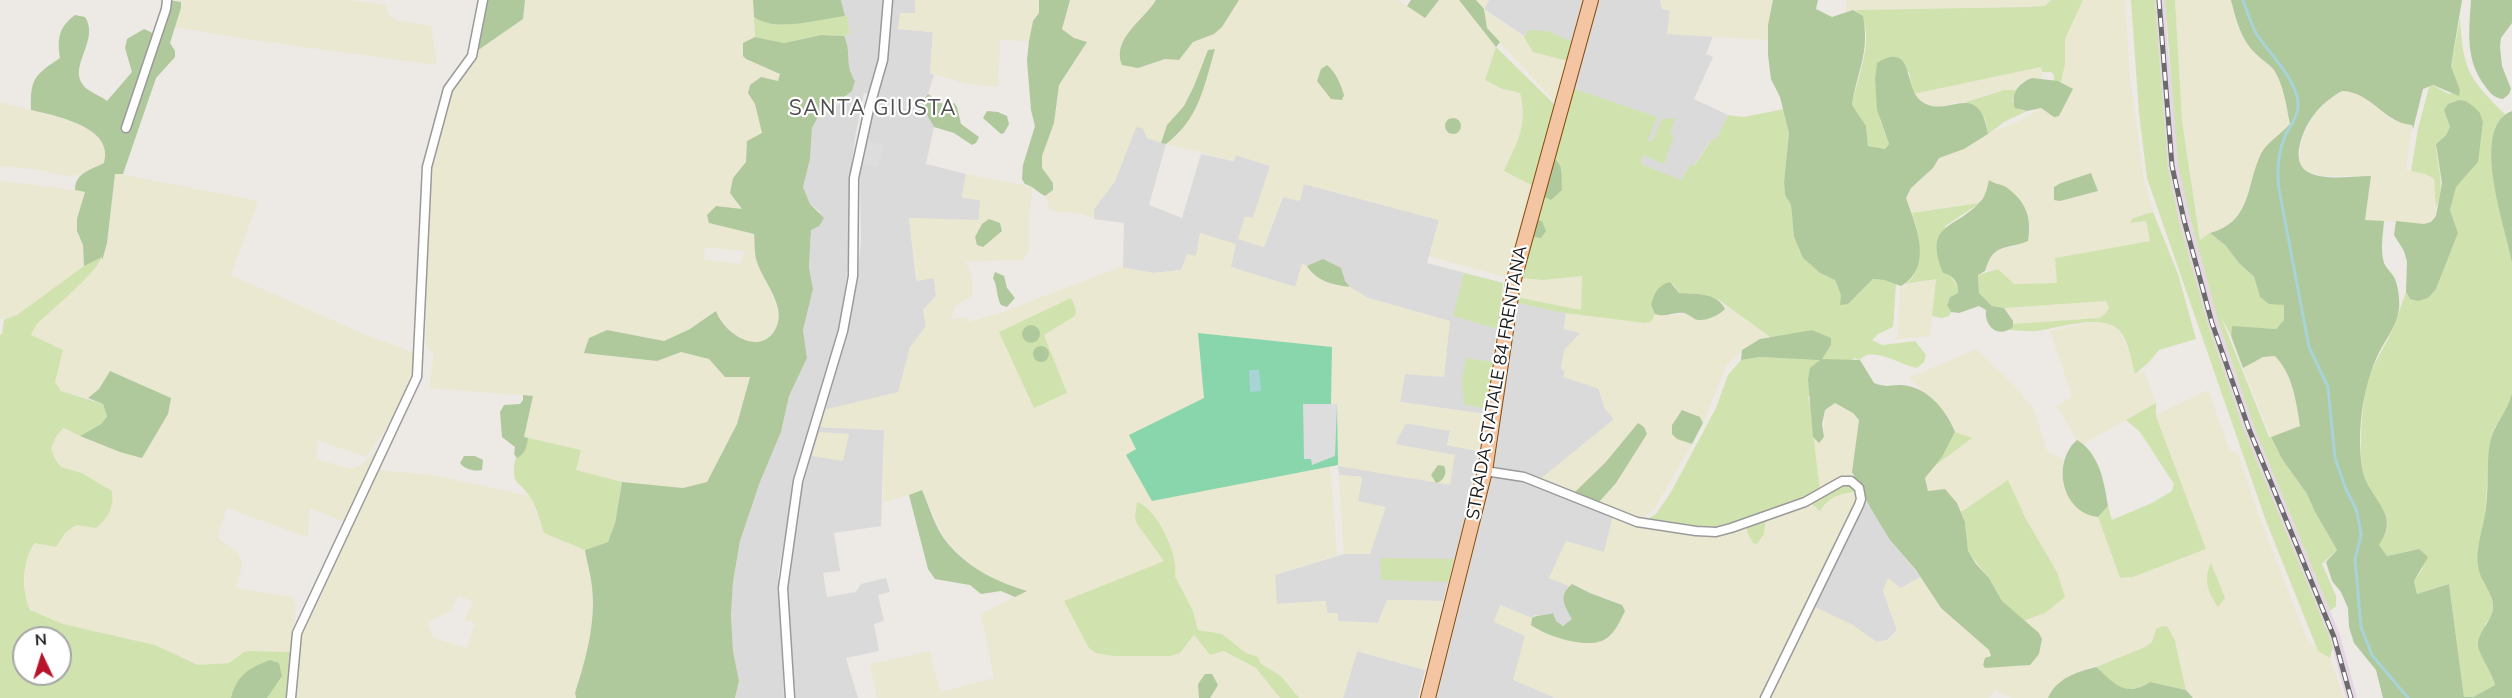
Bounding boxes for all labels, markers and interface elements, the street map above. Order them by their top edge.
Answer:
district label: SANTA GIUSTA [789,97,957,123]
street label: STRADA STATALE 84 FRENTANA [1463,244,1533,522]
north arrow [12,626,72,686]
text: N [34,629,48,651]

